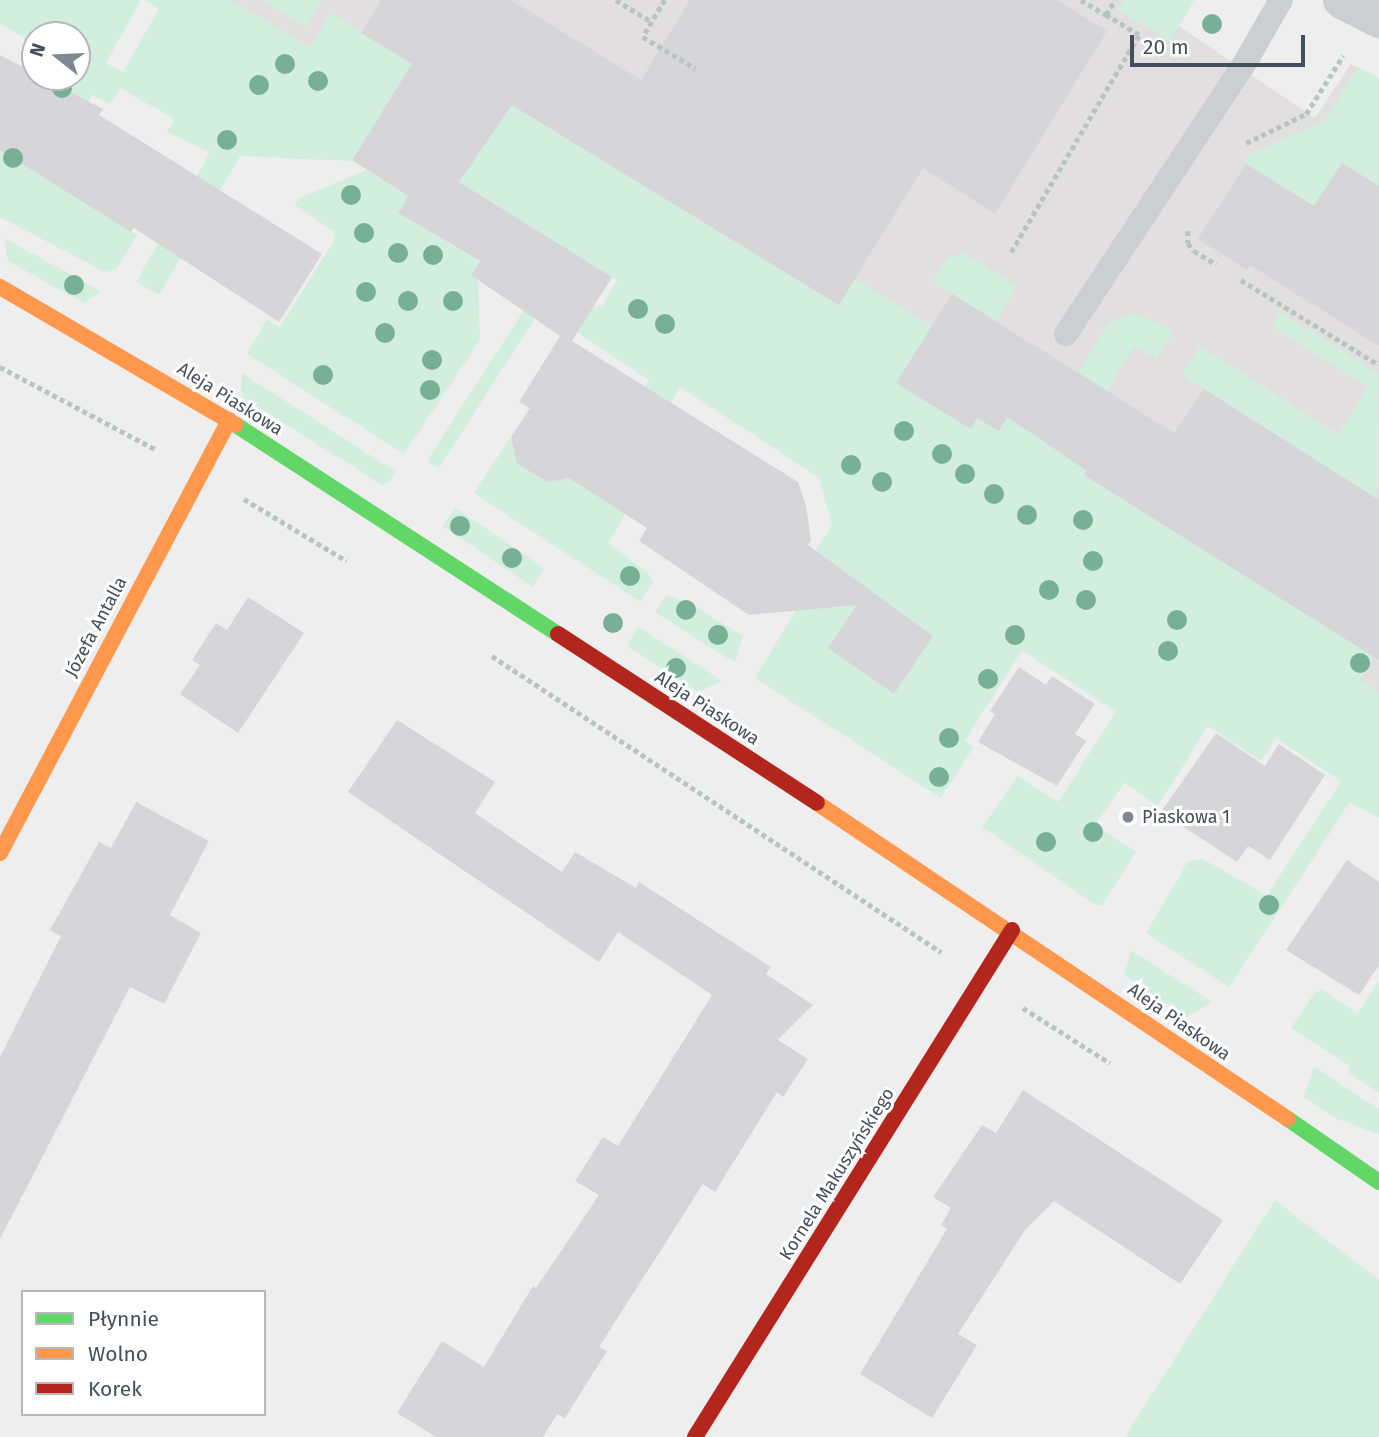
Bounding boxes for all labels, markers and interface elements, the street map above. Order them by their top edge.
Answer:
north arrow [21,21,91,91]
scale bar [1134,21,1309,65]
text: 20 m [1143,34,1189,60]
text: N [25,40,50,60]
street label: Aleja Piaskowa [173,358,287,440]
street label: Józefa Antalla [60,573,132,681]
street label: Aleja Piaskowa [651,666,763,750]
place label: Piaskowa 1 [1142,806,1230,828]
marker: Piaskowa 1 [1120,809,1136,825]
street label: Aleja Piaskowa [1123,979,1235,1065]
street label: Kornela Makuszyńskiego [775,1084,899,1264]
legend [21,1290,266,1416]
text: Płynnie [88,1306,159,1332]
text: Wolno [88,1341,148,1367]
text: Korek [88,1376,142,1402]

